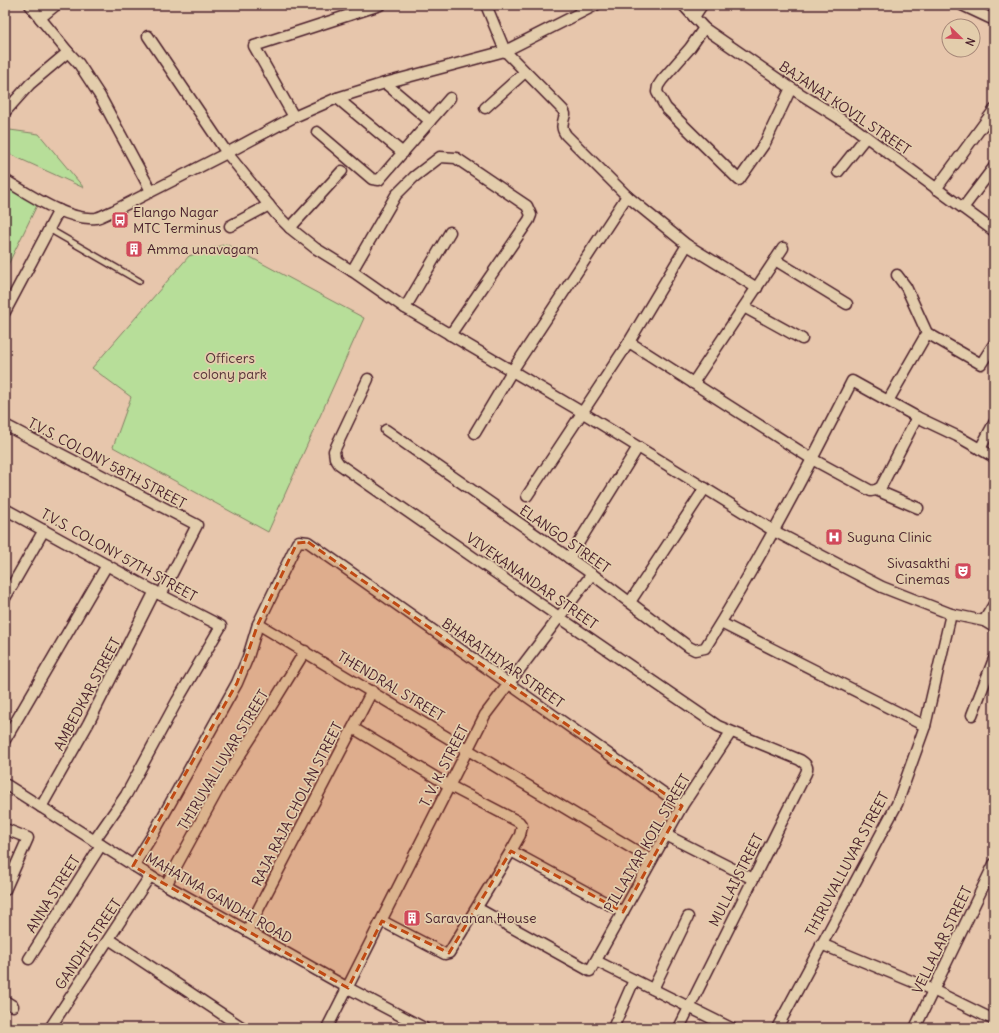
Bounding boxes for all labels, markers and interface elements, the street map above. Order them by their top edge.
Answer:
north arrow [941,18,981,58]
text: N [962,36,978,48]
street label: BAJANAI KOVIL STREET [776,57,914,159]
place label: Elango Nagar MTC Terminus [133,203,221,237]
bus stop icon: Elango Nagar MTC Terminus [110,210,130,230]
building icon: Amma unavagam [124,239,144,259]
place label: Amma unavagam [147,240,259,258]
park label: Officers colony park [193,349,267,383]
street label: T.V.S. COLONY 58TH STREET [25,414,189,512]
street label: ELANGO STREET [516,501,614,577]
street label: T.V.S. COLONY 57TH STREET [38,505,200,605]
hospital icon: Suguna Clinic [824,527,844,547]
place label: Suguna Clinic [847,528,932,546]
street label: VIVEKANANDAR STREET [463,529,601,633]
place label: Sivasakthi Cinemas [887,554,950,588]
theatre icon: Sivasakthi Cinemas [953,561,973,581]
street label: BHARATHIYAR STREET [438,614,568,712]
street label: AMBEDKAR STREET [50,634,124,754]
street label: THENDRAL STREET [334,647,448,725]
street label: THIRUVALLUVAR STREET [174,686,272,834]
street label: RAJA RAJA CHOLAN STREET [248,719,346,889]
street label: T. V. K. STREET [416,722,472,810]
street label: PILLAIYAR KOIL STREET [600,771,694,915]
street label: THIRUVALLUVAR STREET [801,789,893,939]
street label: MULLAI STREET [705,830,767,930]
street label: MAHATMA GANDHI ROAD [142,849,296,947]
street label: ANNA STREET [22,852,84,936]
street label: VELLALAR STREET [908,883,976,997]
street label: GANDHI STREET [51,895,125,993]
building icon: Saravanan House [402,908,422,928]
place label: Saravanan House [425,909,537,927]

